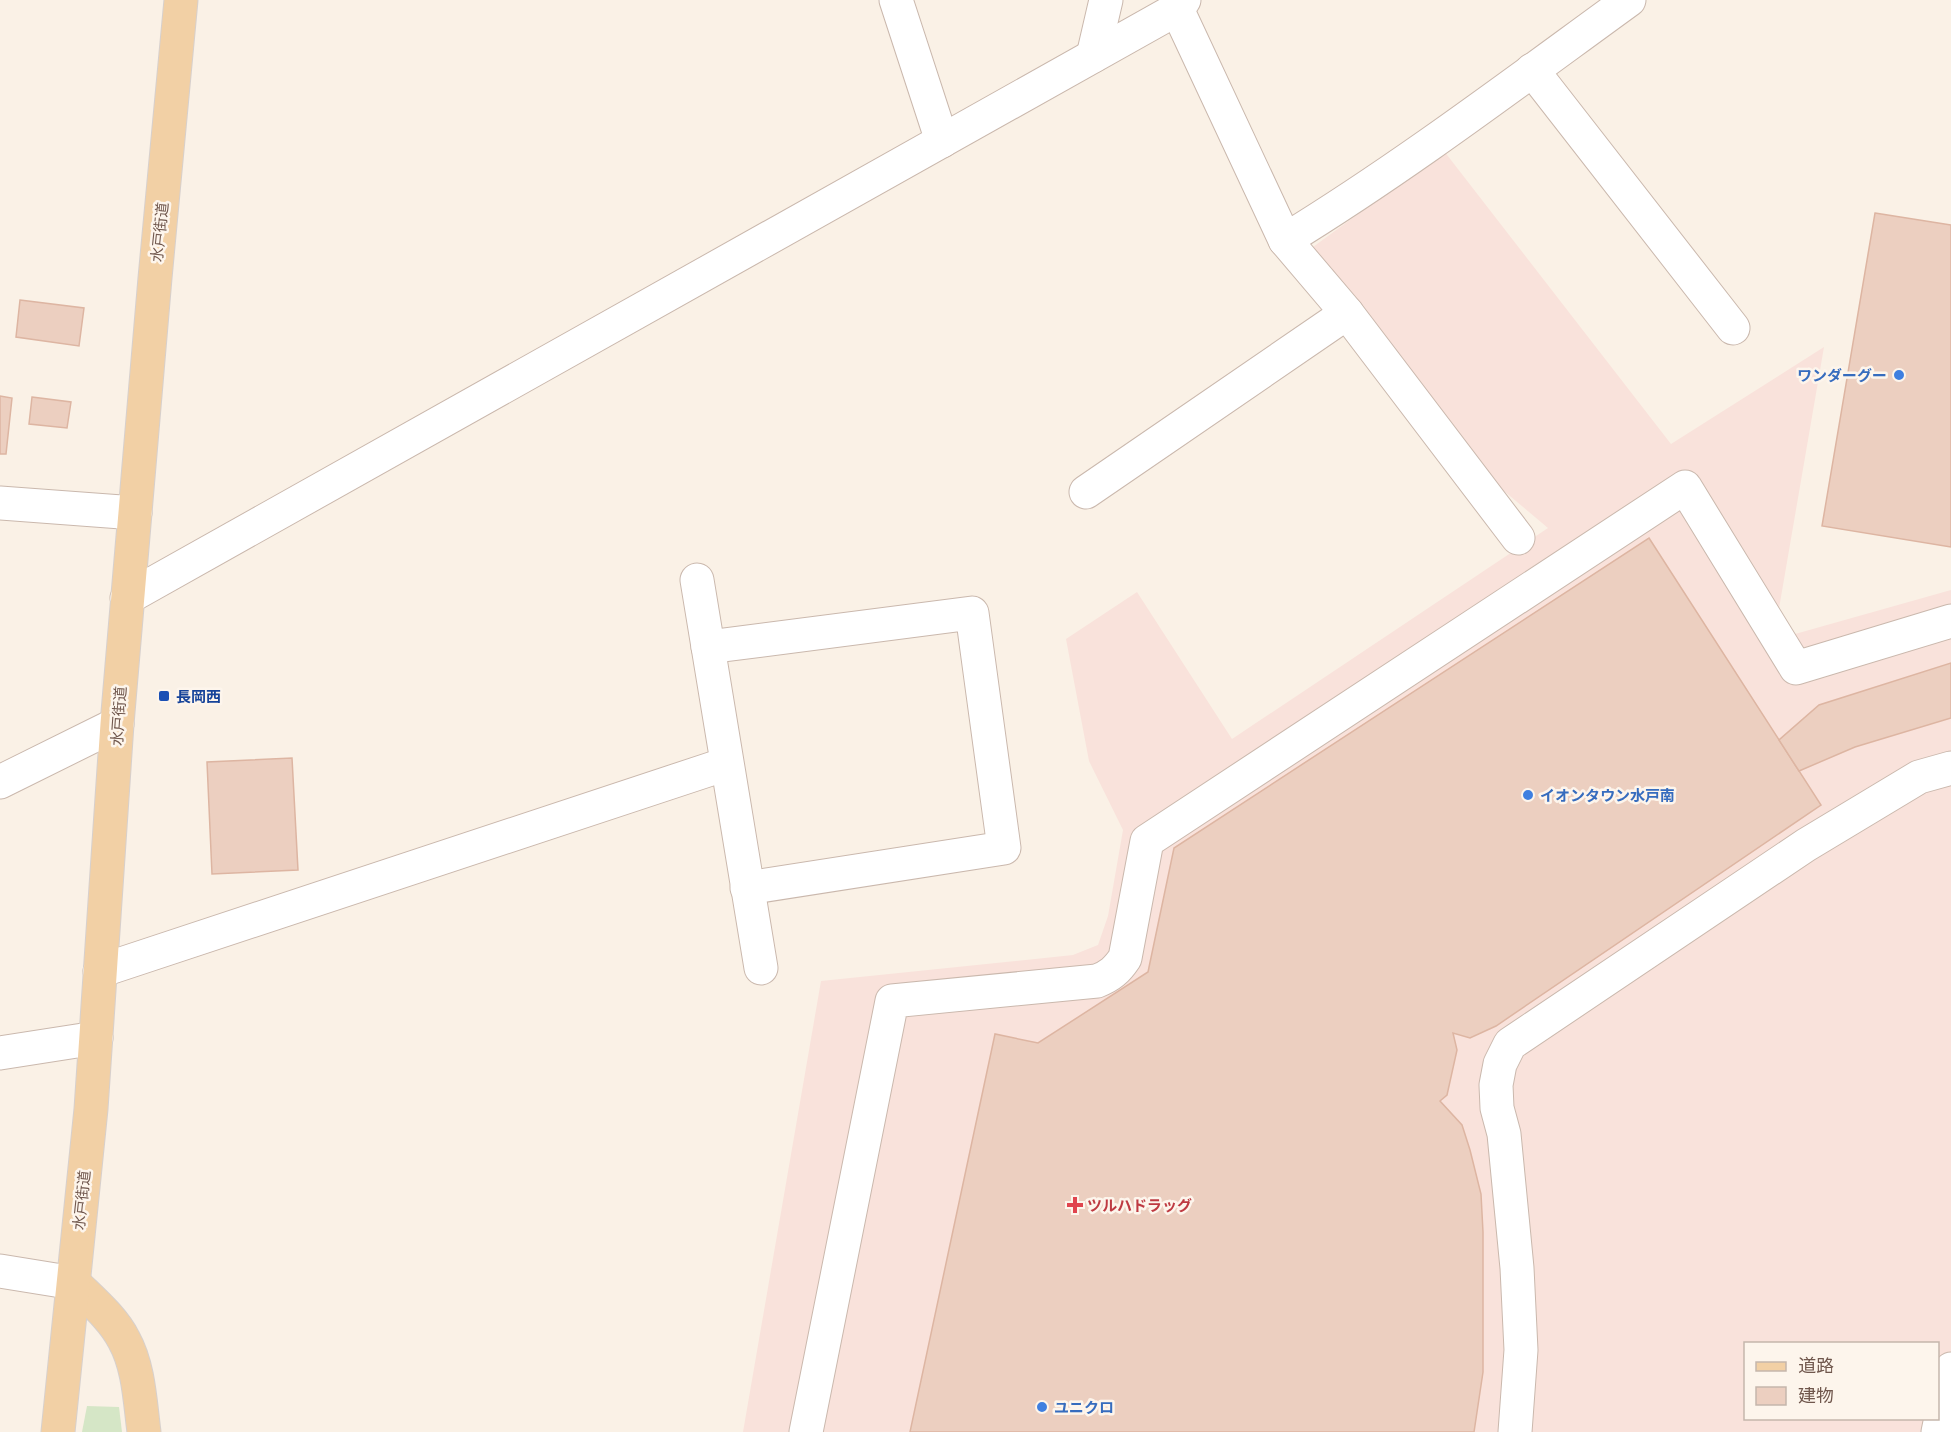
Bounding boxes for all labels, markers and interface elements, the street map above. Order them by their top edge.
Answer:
street label: 水戸街道 [146,201,172,263]
place label: ワンダーグー [1797,365,1887,385]
marker: ワンダーグー [1892,368,1906,382]
street label: 水戸街道 [106,685,130,747]
place label: 長岡西 [176,686,221,706]
marker: 長岡西 [157,689,171,703]
place label: イオンタウン水戸南 [1540,785,1675,805]
marker: イオンタウン水戸南 [1521,788,1535,802]
street label: 水戸街道 [68,1169,94,1231]
place label: ツルハドラッグ [1087,1195,1192,1215]
marker: ツルハドラッグ [1068,1198,1082,1212]
legend [1744,1342,1939,1420]
text: 道路 [1798,1353,1834,1377]
text: 建物 [1798,1383,1834,1407]
place label: ユニクロ [1054,1397,1114,1417]
marker: ユニクロ [1035,1400,1049,1414]

